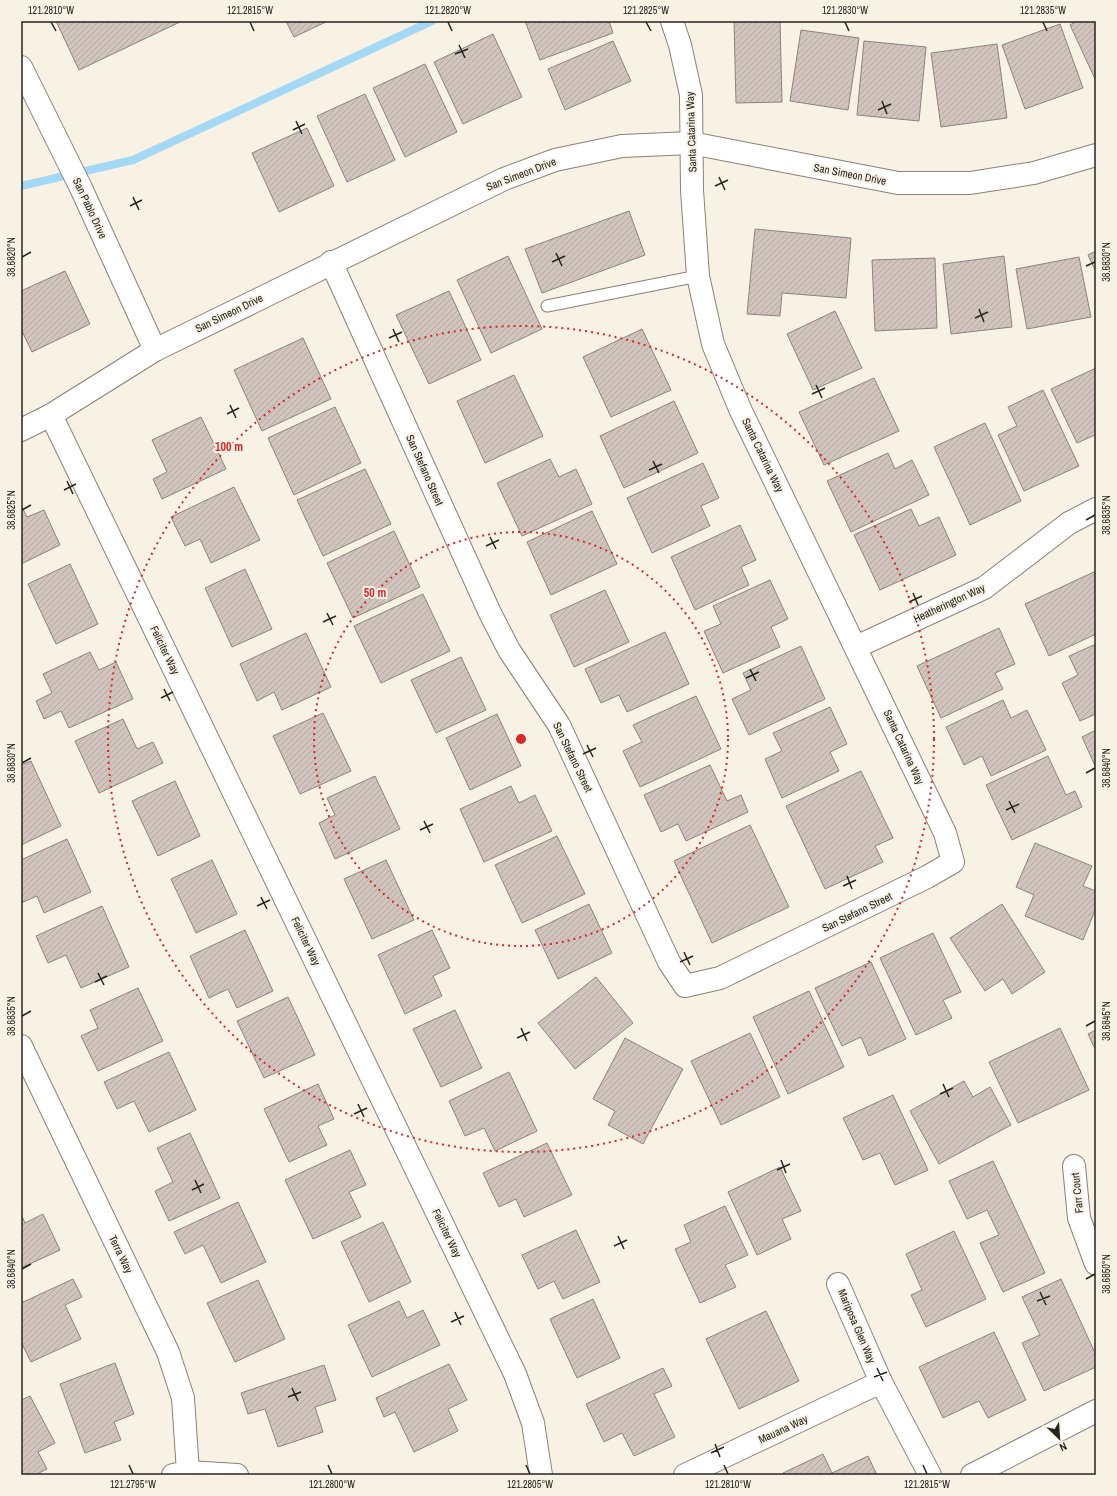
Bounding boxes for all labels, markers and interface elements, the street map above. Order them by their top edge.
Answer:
text: 121.2810°W [28,4,74,17]
text: 121.2815°W [227,4,273,17]
text: 121.2820°W [425,4,471,17]
text: 121.2825°W [623,4,669,17]
text: 121.2830°W [822,4,868,17]
text: 121.2835°W [1020,4,1066,17]
street label: Santa Catarina Way [683,91,699,173]
street label: San Simeon Drive [484,154,558,194]
street label: San Simeon Drive [812,160,888,188]
street label: San Pablo Drive [70,175,110,241]
text: 38.6820°N [5,237,18,277]
text: 38.6830°N [1100,242,1113,282]
street label: San Simeon Drive [193,291,265,335]
street label: Santa Catarina Way [739,416,787,495]
street label: San Stefano Street [403,432,447,508]
text: 100 m [215,439,243,455]
text: 38.6825°N [5,490,18,530]
text: 38.6835°N [1100,495,1113,535]
street label: Heatherington Way [911,580,987,626]
text: 50 m [364,585,386,601]
street label: Feliciter Way [147,623,183,677]
street label: Santa Catarina Way [881,707,928,787]
street label: San Stefano Street [550,720,596,795]
centre of rings [514,732,528,746]
text: 38.6830°N [5,743,18,783]
text: 38.6840°N [1100,748,1113,788]
street label: San Stefano Street [820,889,895,935]
street label: Feliciter Way [288,914,324,968]
text: 38.6835°N [5,996,18,1036]
text: 38.6845°N [1100,1001,1113,1041]
street label: Farr Court [1068,1172,1086,1214]
street label: Feliciter Way [429,1206,465,1260]
street label: Terra Way [106,1233,136,1276]
text: 38.6840°N [5,1249,18,1289]
text: 38.6850°N [1100,1254,1113,1294]
street label: Mariposa Glen Way [835,1287,879,1366]
street label: Mauana Way [756,1411,810,1447]
north arrow [1039,1418,1079,1458]
text: N [1057,1439,1069,1455]
text: 121.2795°W [110,1478,156,1491]
text: 121.2800°W [309,1478,355,1491]
text: 121.2805°W [507,1478,553,1491]
text: 121.2810°W [705,1478,751,1491]
text: 121.2815°W [904,1478,950,1491]

